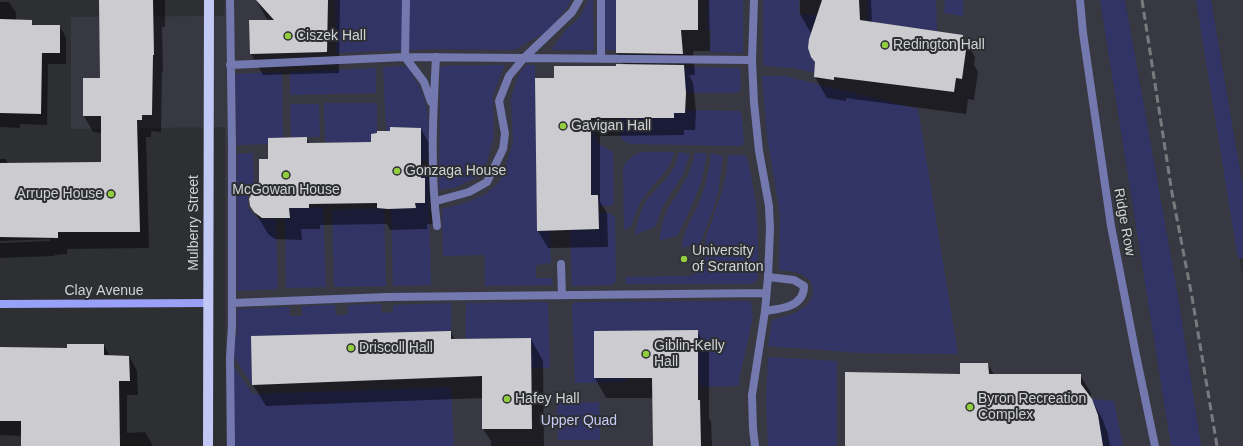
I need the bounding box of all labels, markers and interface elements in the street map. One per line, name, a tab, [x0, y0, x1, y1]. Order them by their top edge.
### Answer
place label: Ciszek Hall	[296, 28, 366, 44]
marker: Ciszek Hall	[283, 31, 293, 41]
place label: Redington Hall	[893, 37, 985, 53]
marker: Redington Hall	[880, 40, 890, 50]
place label: Gavigan Hall	[571, 118, 651, 134]
marker: Gavigan Hall	[558, 121, 568, 131]
place label: Gonzaga House	[405, 163, 506, 179]
marker: Gonzaga House	[392, 166, 402, 176]
marker: McGowan House	[281, 170, 291, 180]
street label: Mulberry Street	[186, 175, 202, 271]
place label: McGowan House	[232, 182, 340, 198]
place label: Arrupe House	[17, 186, 103, 202]
street label: Ridge Row	[1110, 187, 1138, 257]
marker: Arrupe House	[106, 189, 116, 199]
place label: University of Scranton	[692, 243, 764, 276]
marker: University of Scranton	[679, 254, 689, 264]
street label: Clay Avenue	[64, 283, 144, 299]
place label: Giblin-Kelly Hall	[654, 338, 725, 370]
place label: Driscoll Hall	[359, 340, 433, 356]
marker: Driscoll Hall	[346, 343, 356, 353]
marker: Giblin-Kelly Hall	[641, 349, 651, 359]
place label: Hafey Hall	[515, 391, 580, 407]
place label: Byron Recreation Complex	[978, 391, 1086, 424]
marker: Hafey Hall	[502, 394, 512, 404]
marker: Byron Recreation Complex	[965, 402, 975, 412]
park label: Upper Quad	[541, 413, 617, 429]

